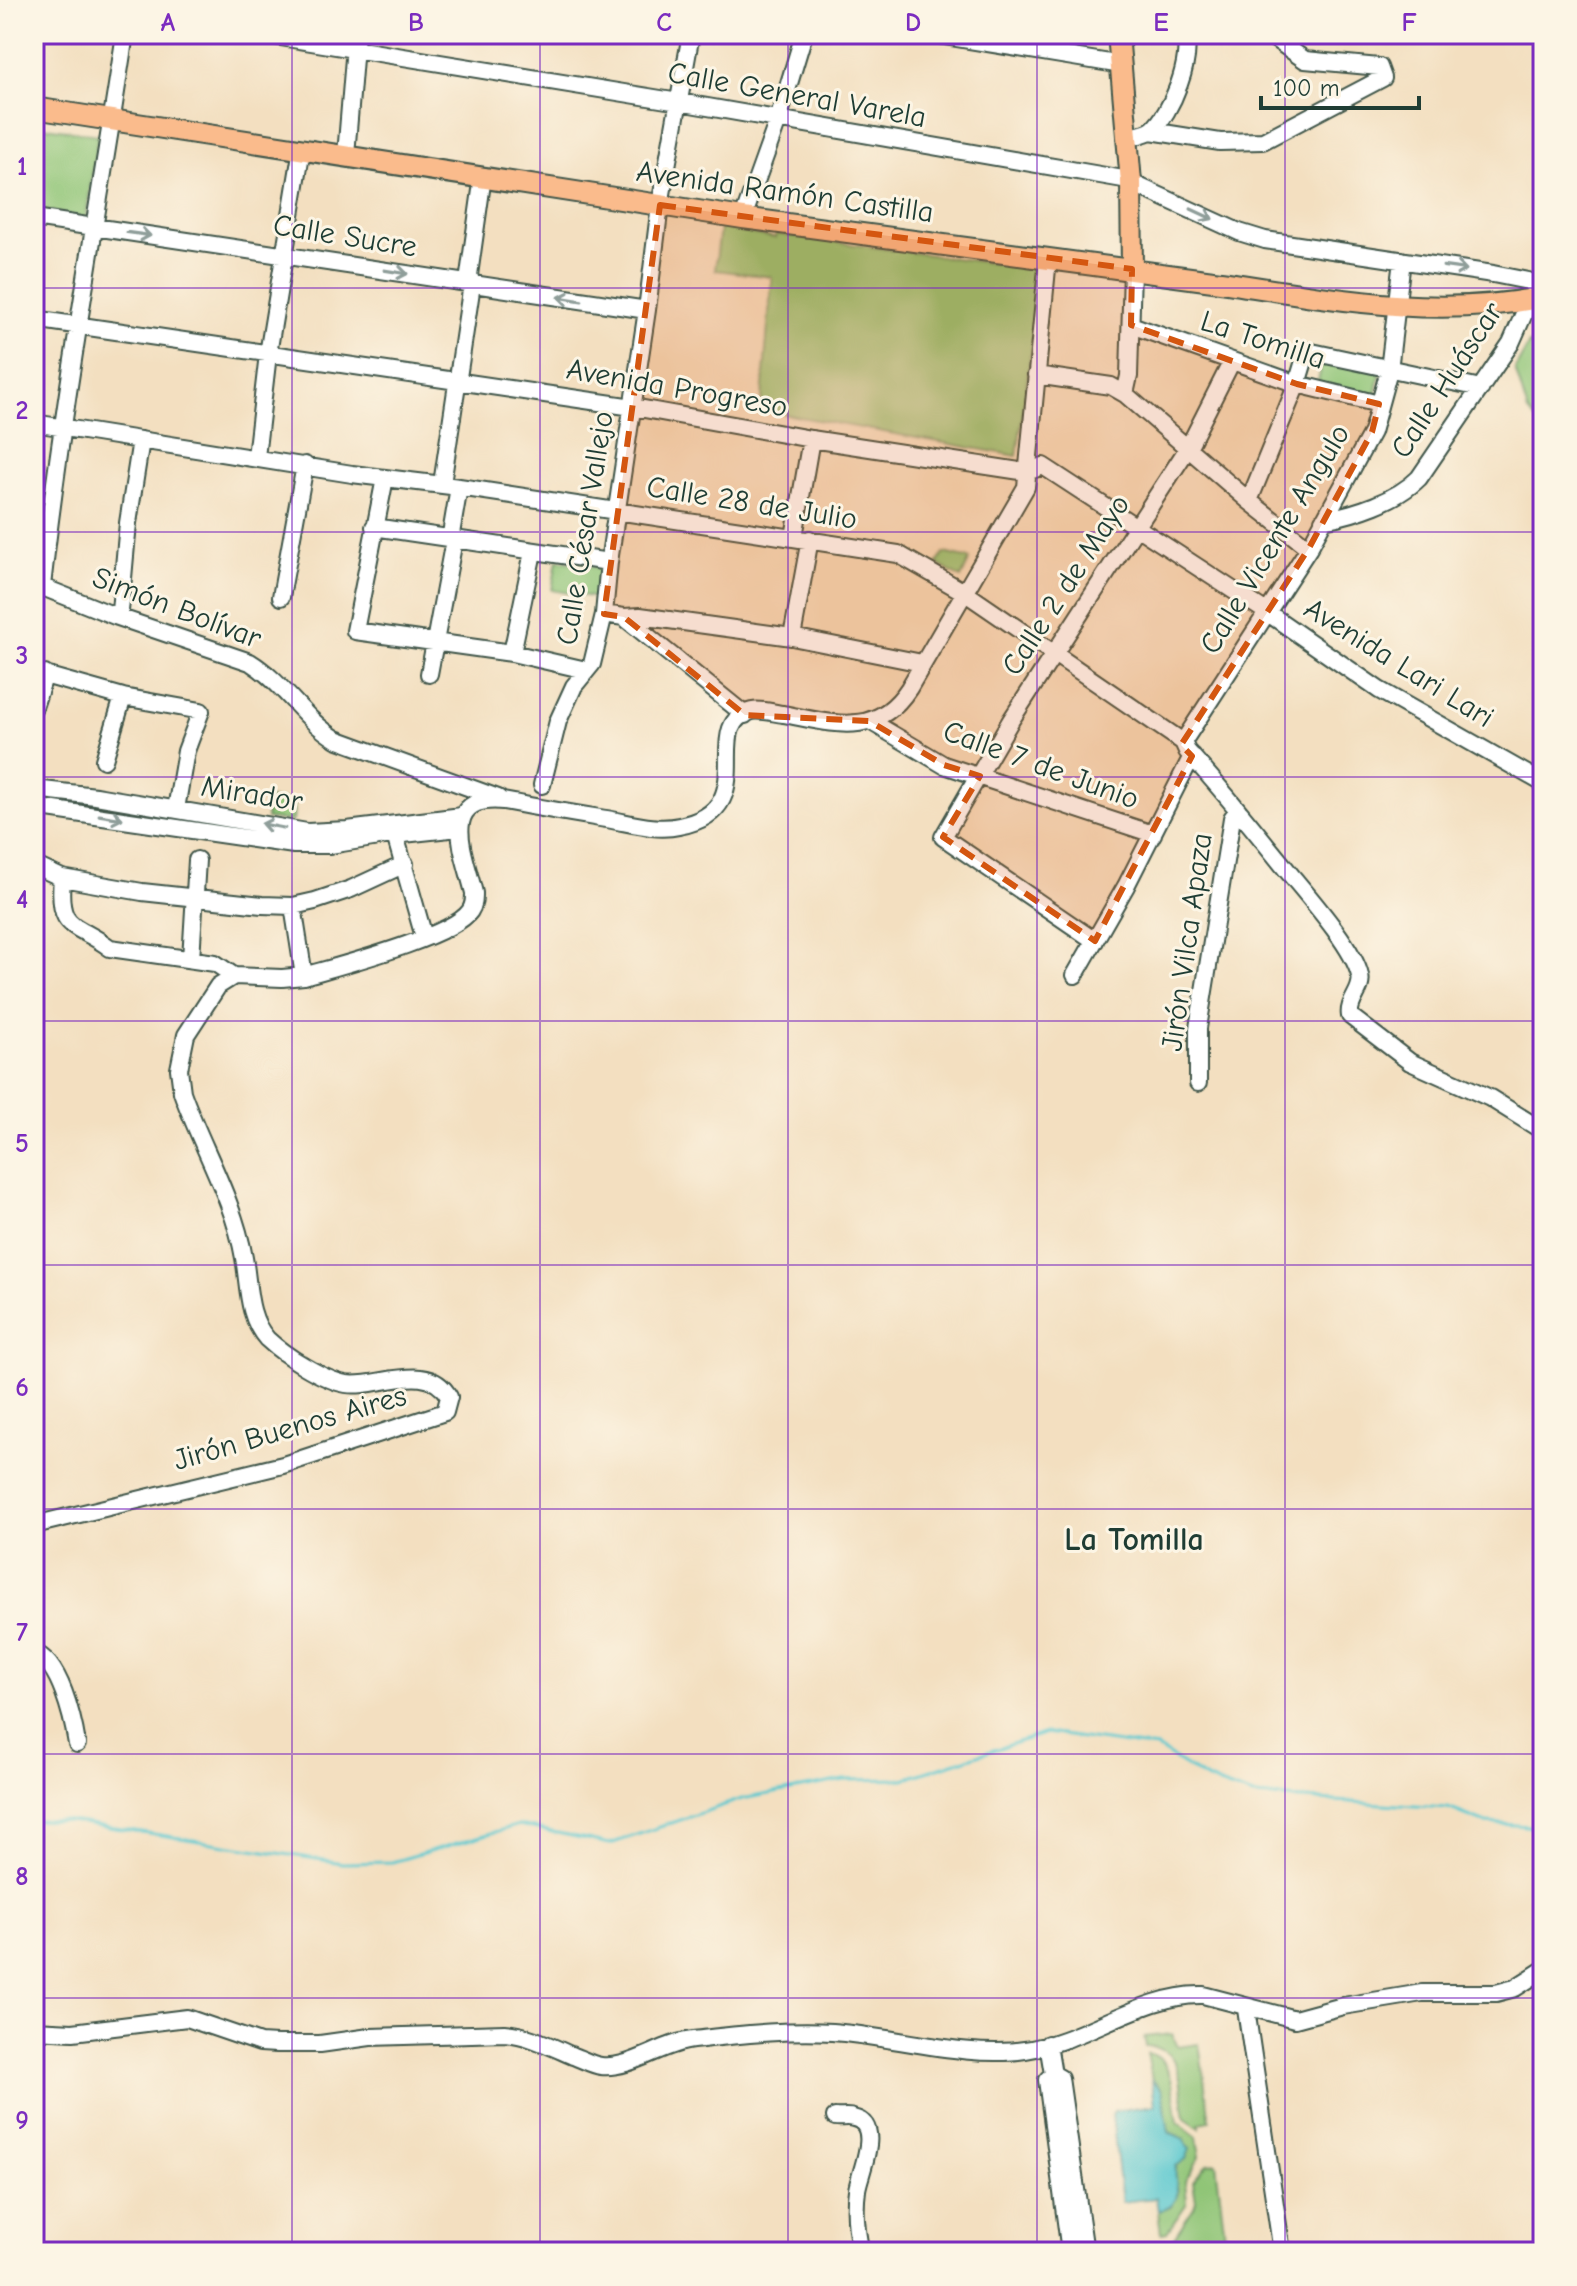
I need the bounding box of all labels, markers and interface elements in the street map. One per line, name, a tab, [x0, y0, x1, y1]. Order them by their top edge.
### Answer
text: A	[161, 8, 176, 38]
text: B	[408, 8, 424, 38]
text: C	[656, 8, 672, 38]
text: D	[905, 8, 921, 38]
text: E	[1153, 8, 1169, 38]
text: F	[1401, 8, 1417, 38]
street label: Calle General Varela	[665, 55, 929, 135]
scale bar	[1261, 60, 1419, 110]
text: 100 m	[1273, 74, 1340, 102]
text: 1	[17, 152, 27, 182]
street label: Avenida Ramón Castilla	[634, 154, 936, 230]
street label: Calle Sucre	[271, 207, 419, 265]
one-way arrow	[1189, 208, 1214, 223]
one-way arrow	[126, 227, 151, 242]
one-way arrow	[1441, 261, 1467, 276]
one-way arrow	[383, 265, 408, 280]
one-way arrow	[558, 290, 583, 305]
street label: Calle Huáscar	[1384, 295, 1510, 465]
street label: La Tomilla	[1196, 303, 1330, 377]
street label: Avenida Progreso	[564, 351, 790, 425]
text: 2	[16, 396, 28, 426]
street label: Calle César Vallejo	[549, 409, 621, 647]
street label: Calle Vicente Angulo	[1193, 418, 1357, 660]
street label: Calle 28 de Julio	[644, 469, 860, 537]
street label: Calle 2 de Mayo	[995, 488, 1137, 682]
street label: Simón Bolívar	[88, 560, 266, 656]
street label: Avenida Lari Lari	[1298, 591, 1500, 735]
text: 3	[16, 641, 28, 671]
street label: Calle 7 de Junio	[938, 713, 1144, 817]
street label: Mirador	[199, 769, 305, 819]
one-way arrow	[98, 810, 124, 825]
one-way arrow	[261, 818, 287, 833]
street label: Jirón Vilca Apaza	[1154, 831, 1220, 1053]
text: 4	[16, 885, 28, 915]
text: 5	[15, 1129, 29, 1159]
text: 6	[15, 1373, 29, 1403]
street label: Jirón Buenos Aires	[169, 1378, 411, 1478]
district label: La Tomilla	[1064, 1521, 1204, 1558]
text: 7	[16, 1618, 28, 1648]
text: 8	[15, 1862, 29, 1892]
text: 9	[15, 2106, 29, 2136]

